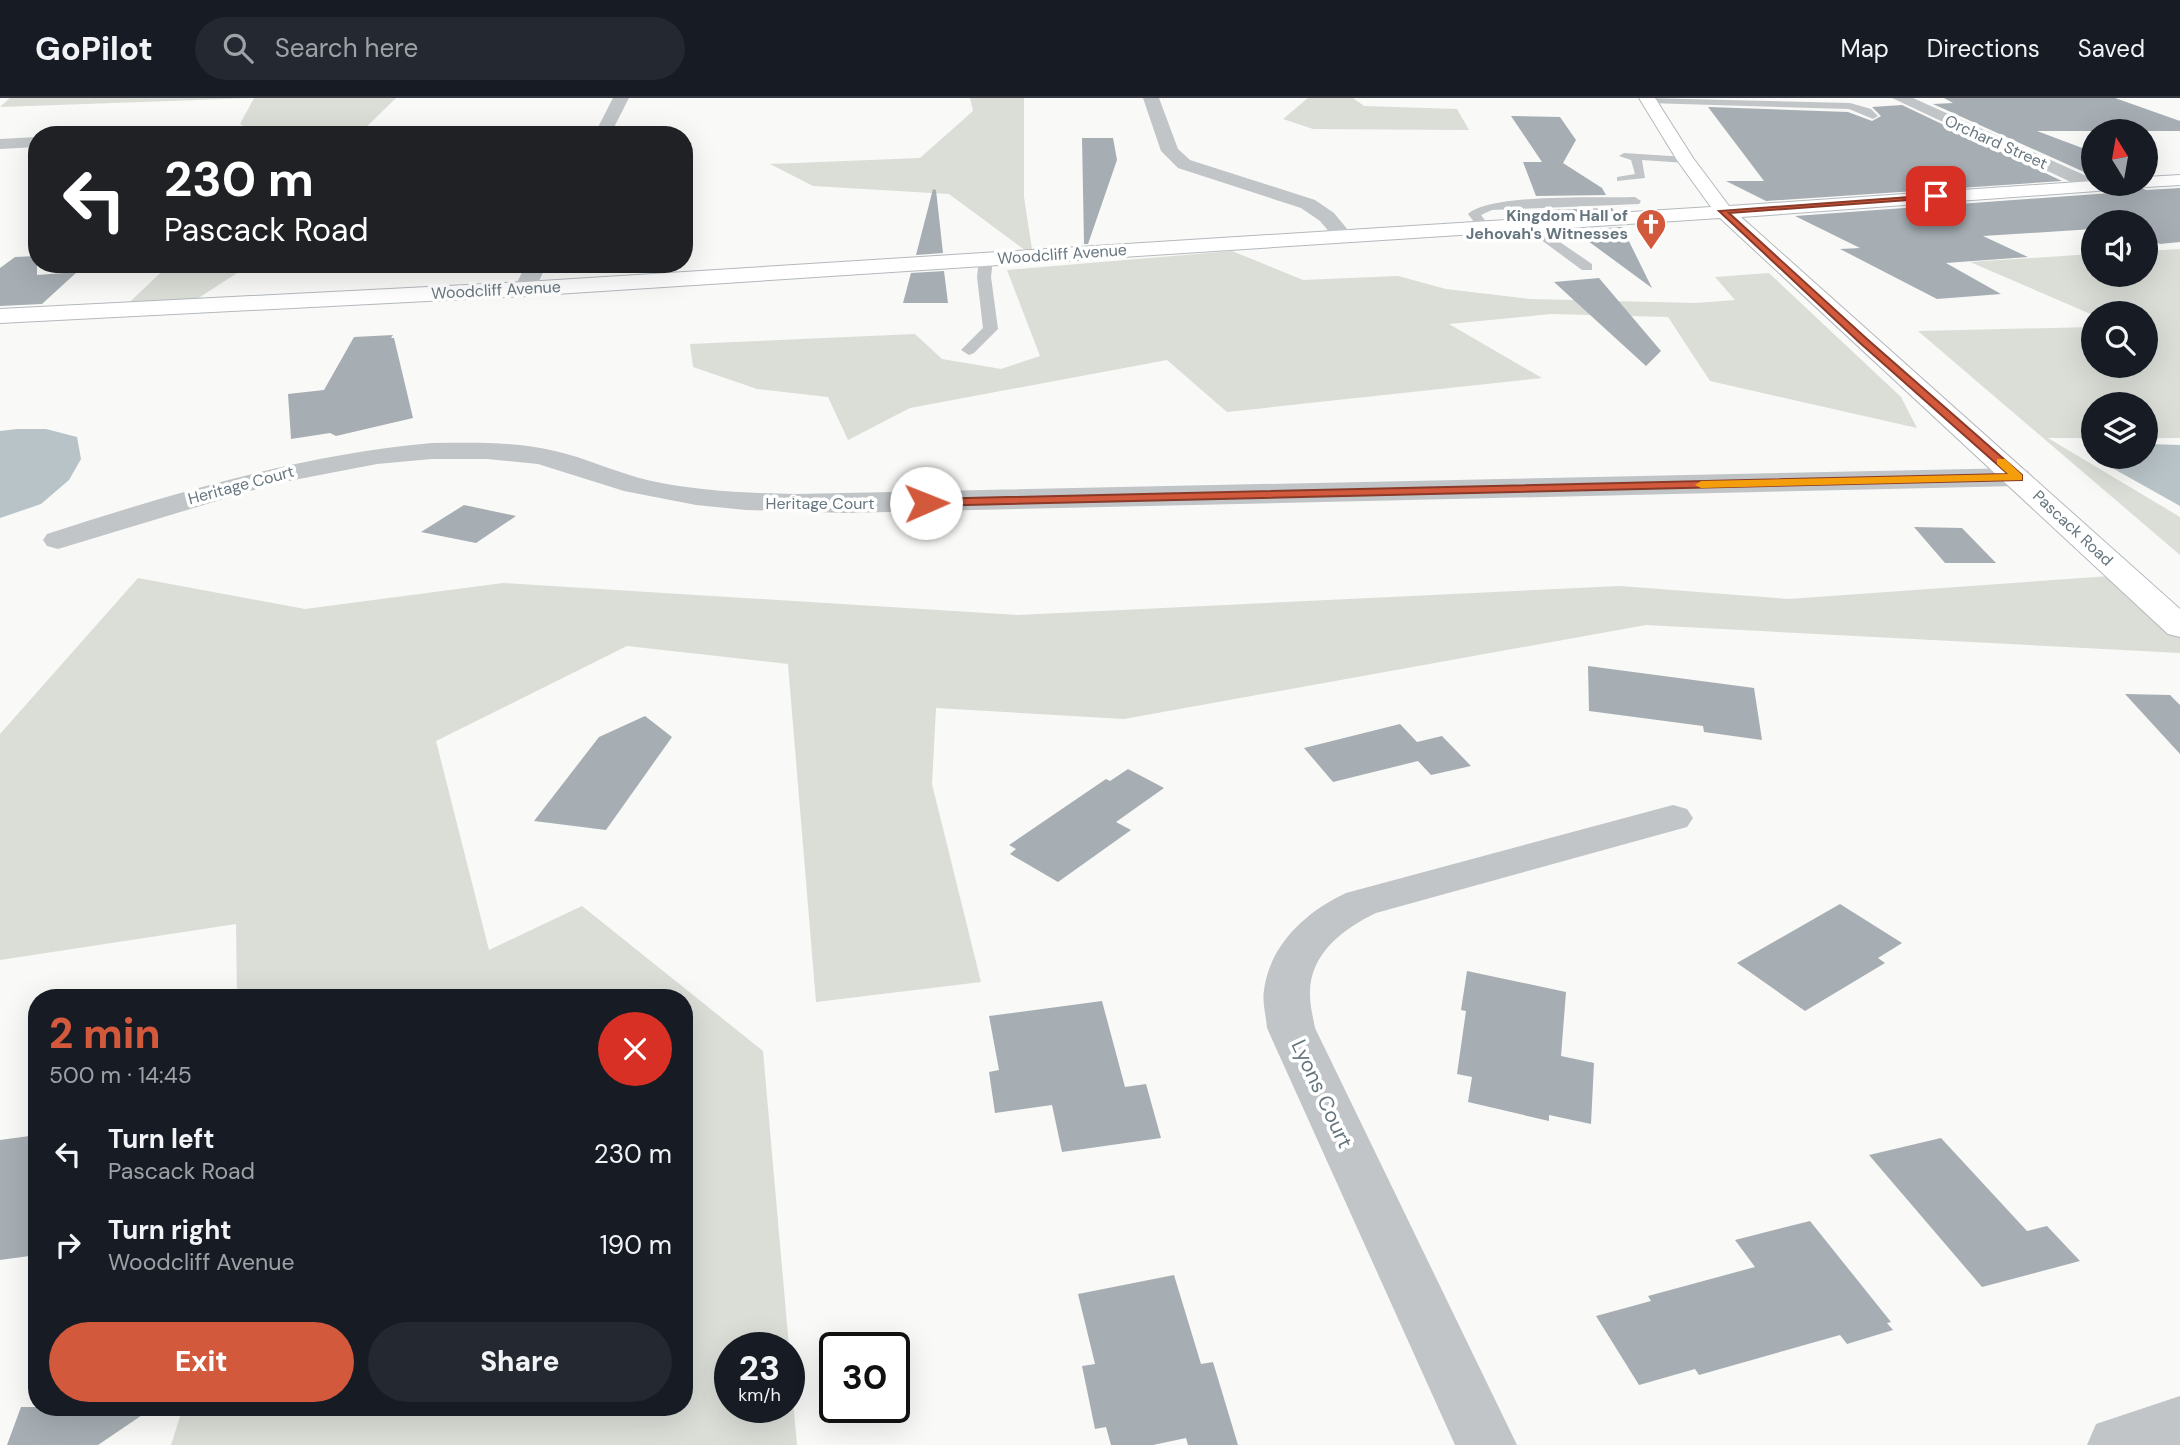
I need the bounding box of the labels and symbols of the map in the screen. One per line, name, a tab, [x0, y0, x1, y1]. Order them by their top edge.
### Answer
street label: Orchard Street	[1941, 110, 2051, 174]
north arrow	[2081, 119, 2158, 196]
pin	[1906, 166, 1966, 226]
place label: Kingdom Hall of Jehovah's Witnesses	[1466, 205, 1628, 244]
church icon: Kingdom Hall of Jehovah's Witnesses	[1634, 207, 1668, 251]
street label: Woodcliff Avenue	[997, 239, 1127, 269]
street label: Woodcliff Avenue	[431, 276, 561, 304]
street label: Heritage Court	[186, 461, 296, 509]
position arrow	[889, 466, 963, 540]
street label: Pascack Road	[2028, 485, 2118, 571]
street label: Heritage Court	[766, 493, 875, 514]
street label: Lyons Court	[1285, 1035, 1359, 1153]
speed limit sign: 30	[819, 1332, 910, 1423]

